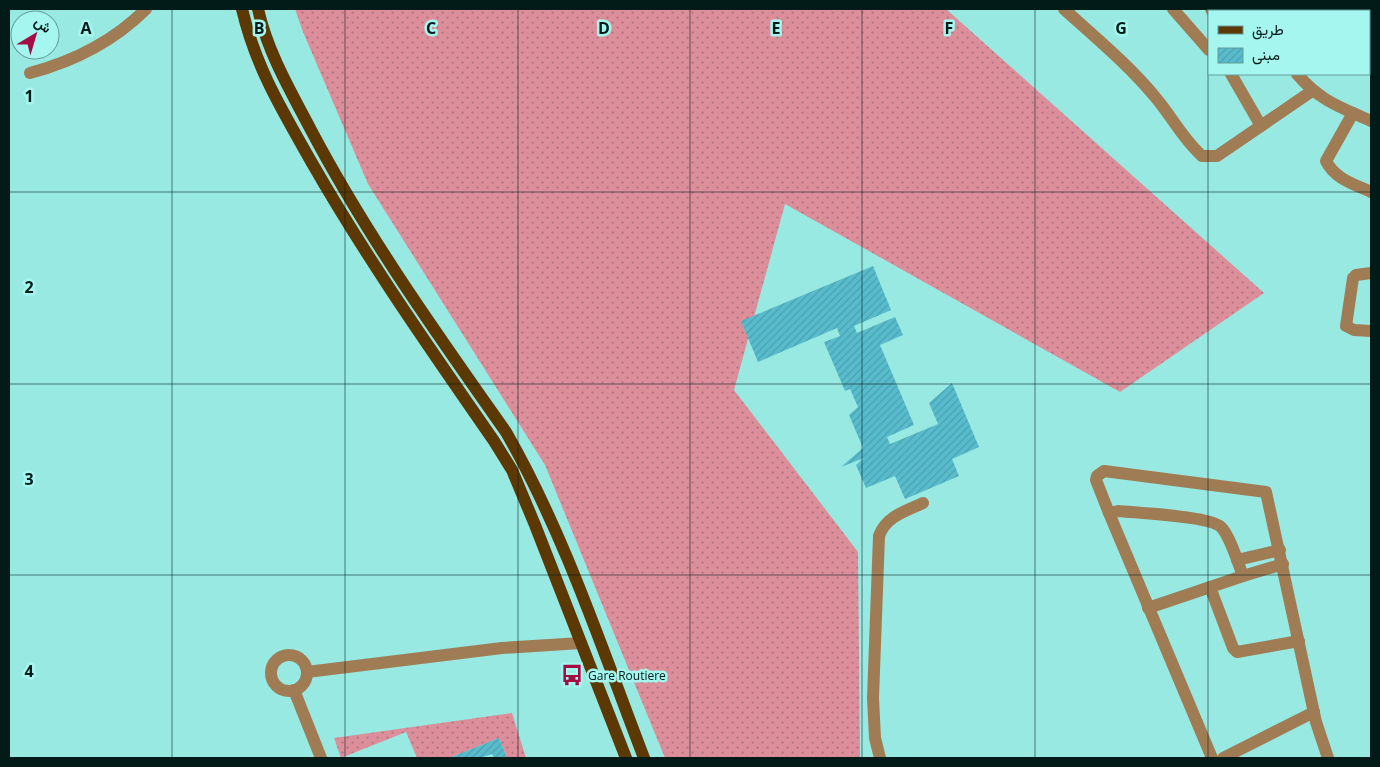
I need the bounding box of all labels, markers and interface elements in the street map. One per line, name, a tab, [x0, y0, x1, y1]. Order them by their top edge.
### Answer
north arrow	[10, 10, 60, 60]
legend	[1208, 10, 1370, 75]
text: ش	[31, 12, 56, 37]
text: A	[80, 17, 92, 39]
text: B	[254, 17, 264, 39]
text: C	[426, 17, 436, 39]
text: D	[598, 17, 610, 39]
text: E	[772, 17, 781, 39]
text: F	[945, 17, 953, 39]
text: G	[1115, 17, 1127, 39]
text: طريق	[1252, 19, 1284, 40]
text: مبنى	[1252, 44, 1280, 65]
text: 1	[24, 85, 34, 107]
text: 2	[24, 276, 34, 298]
text: 3	[24, 468, 34, 490]
text: 4	[24, 660, 34, 682]
bus stop icon: Gare Routiere	[559, 662, 585, 688]
place label: Gare Routiere	[588, 667, 666, 684]

